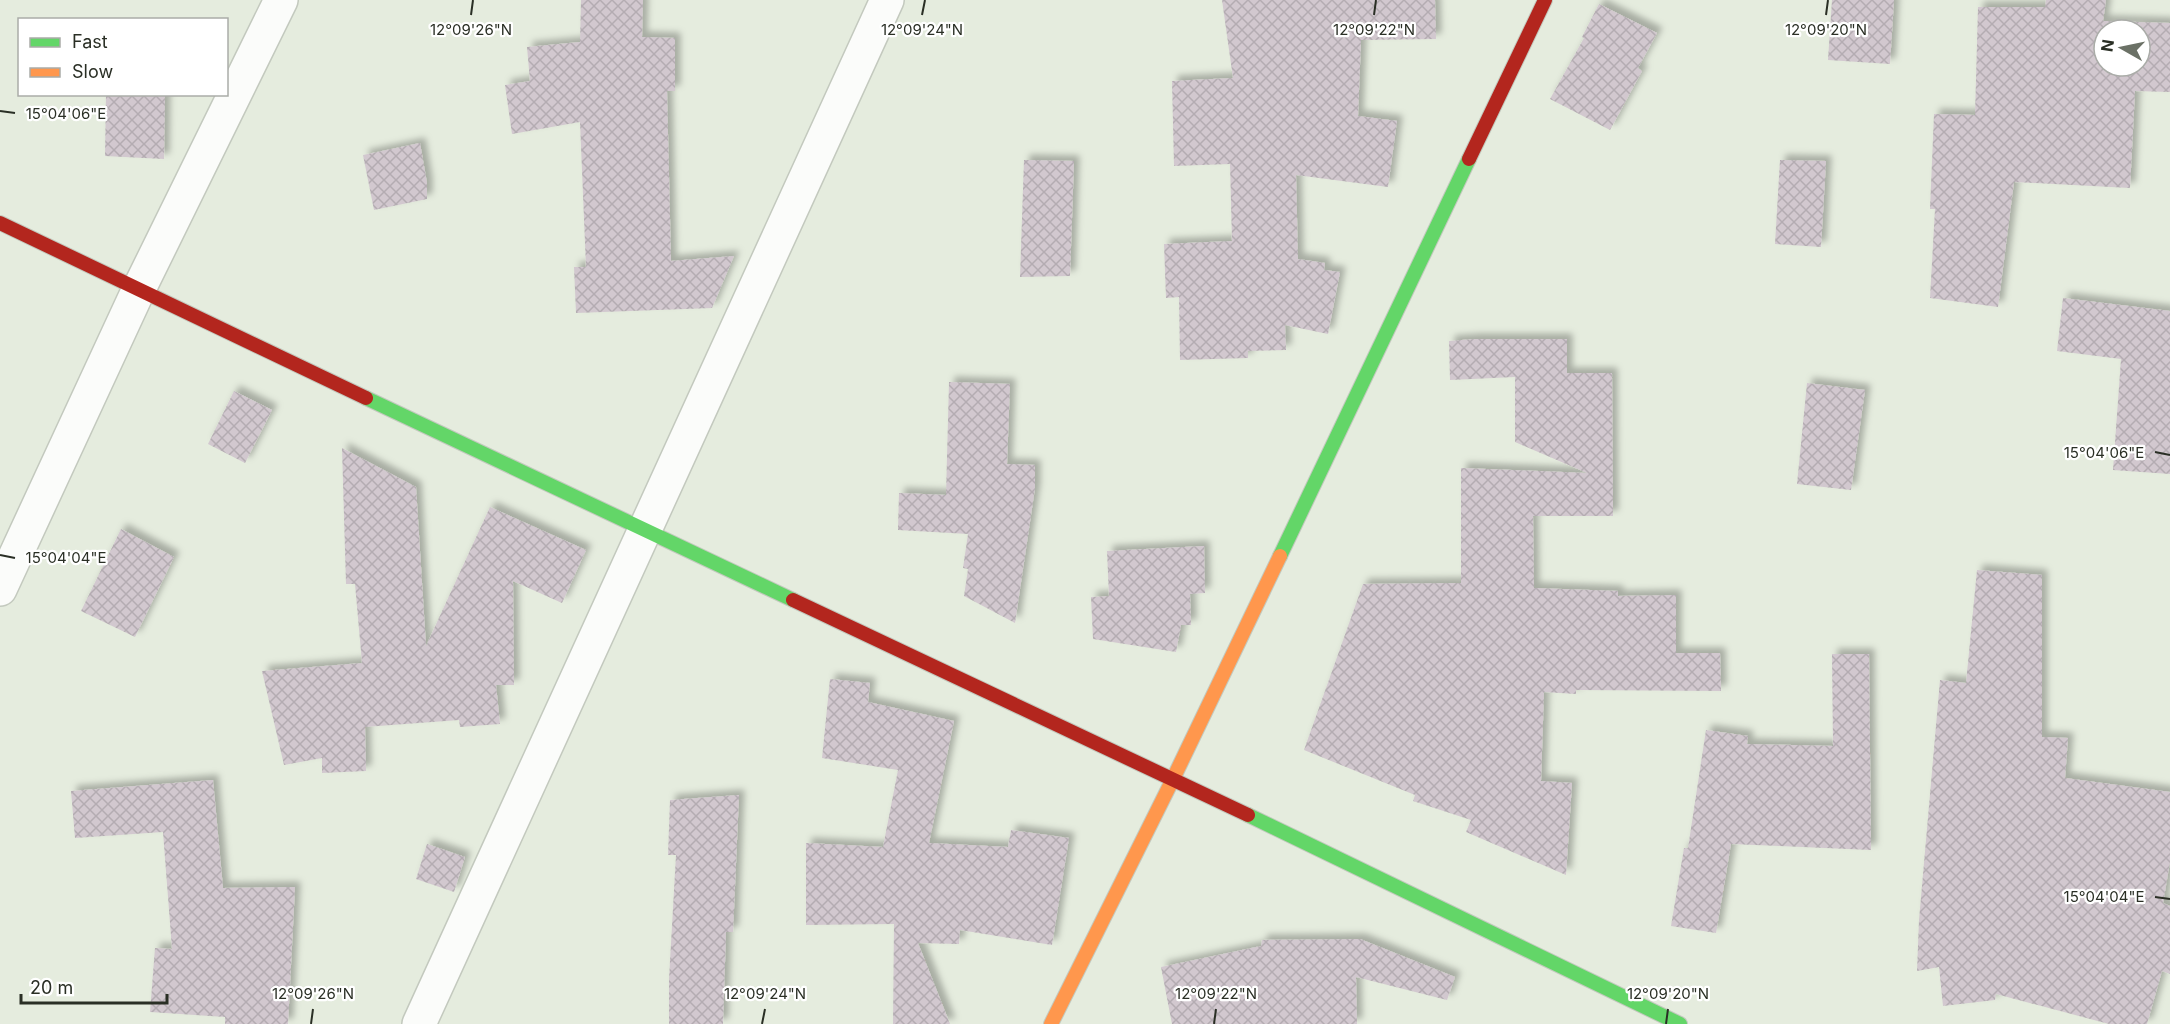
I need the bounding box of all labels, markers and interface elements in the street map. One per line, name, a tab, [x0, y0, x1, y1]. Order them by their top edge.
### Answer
legend	[18, 18, 228, 96]
north arrow	[2092, 18, 2152, 78]
text: 12°09'26"N	[430, 20, 512, 39]
text: 12°09'24"N	[881, 20, 963, 39]
text: 12°09'22"N	[1333, 20, 1415, 39]
text: 12°09'20"N	[1785, 20, 1867, 39]
text: Fast	[72, 31, 108, 52]
text: N	[2096, 38, 2118, 53]
text: Slow	[72, 61, 113, 82]
text: 15°04'06"E	[26, 104, 106, 123]
text: 15°04'06"E	[2064, 443, 2144, 462]
text: 15°04'04"E	[26, 548, 106, 567]
text: 15°04'04"E	[2064, 887, 2144, 906]
scale bar	[21, 967, 166, 1005]
text: 20 m	[30, 977, 73, 998]
text: 12°09'26"N	[272, 984, 354, 1003]
text: 12°09'24"N	[724, 984, 806, 1003]
text: 12°09'22"N	[1175, 984, 1257, 1003]
text: 12°09'20"N	[1627, 984, 1709, 1003]

